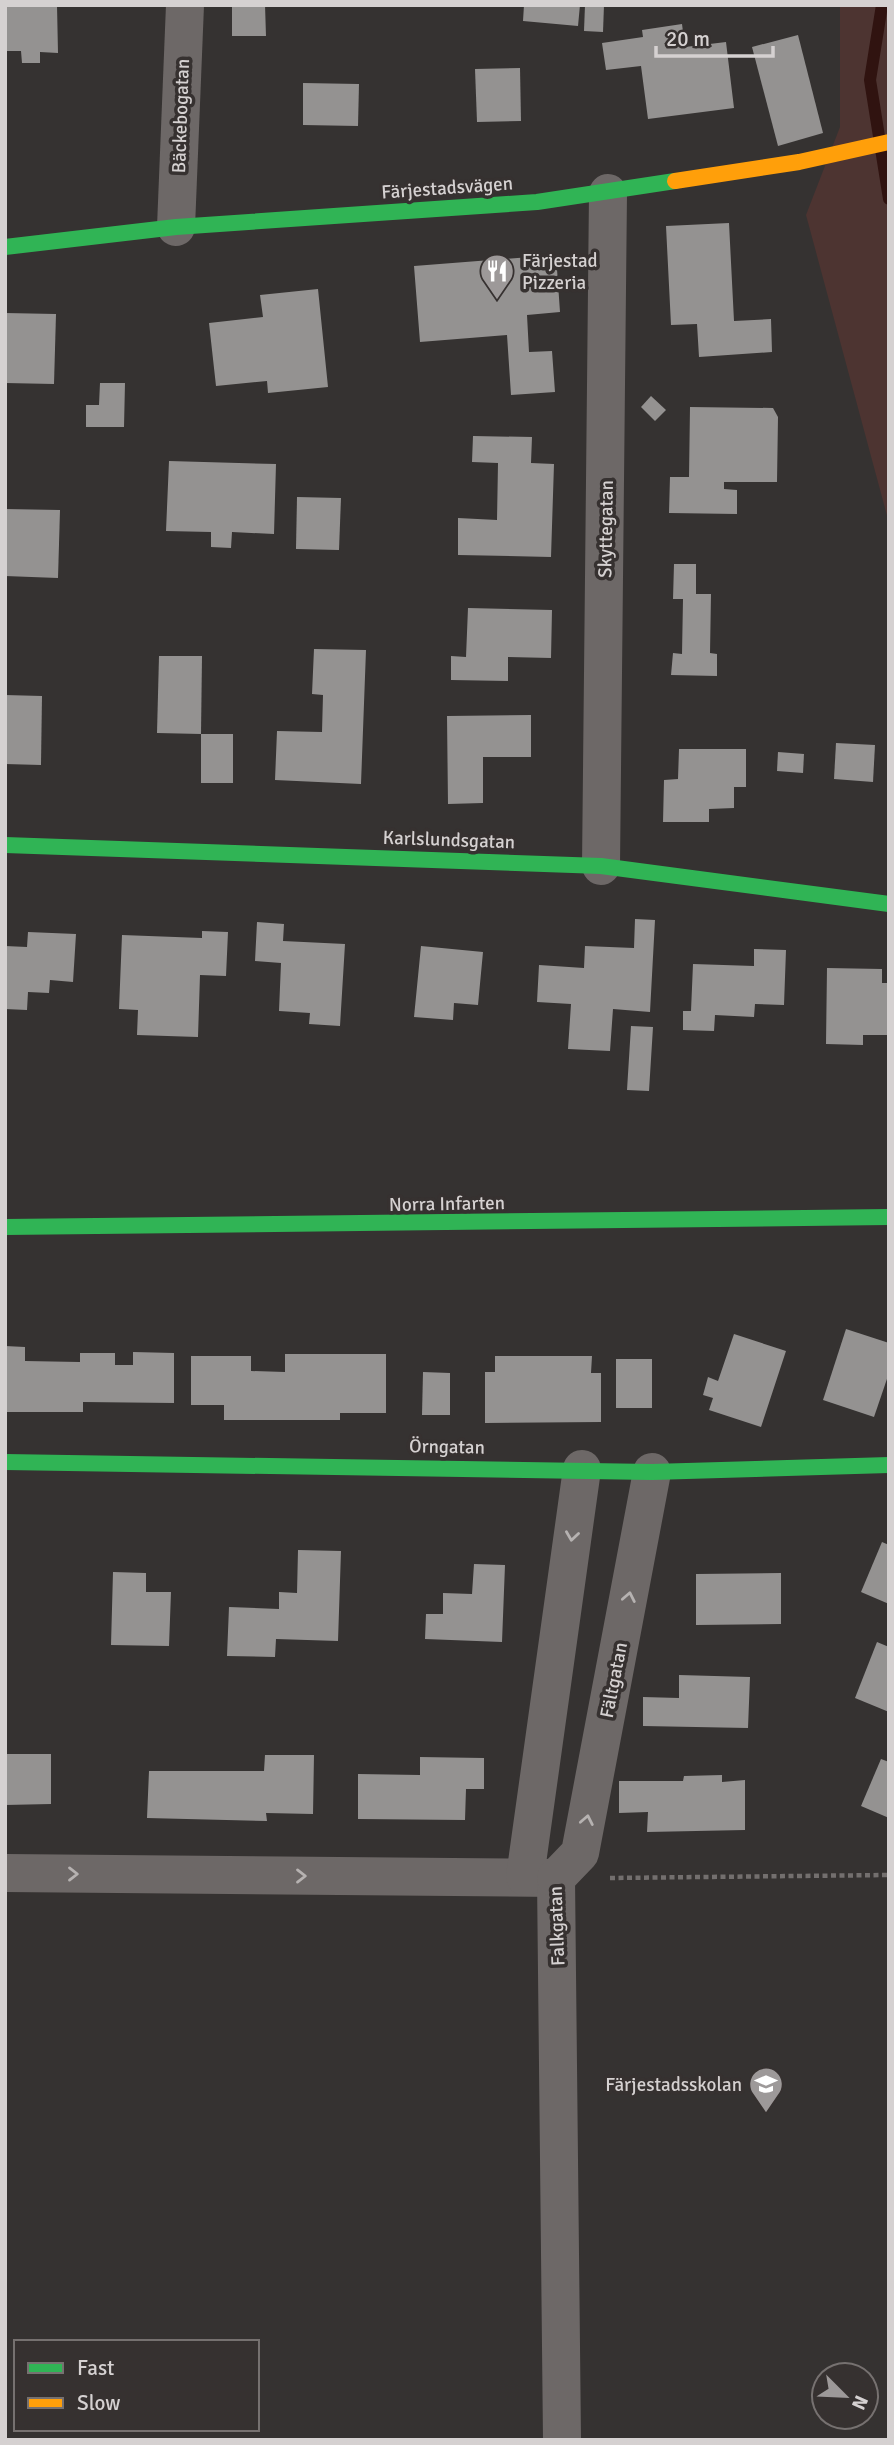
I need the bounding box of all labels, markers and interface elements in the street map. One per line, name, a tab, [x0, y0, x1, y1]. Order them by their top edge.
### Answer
scale bar	[656, 14, 773, 58]
text: 20 m	[666, 26, 710, 52]
street label: Bäckebogatan	[167, 58, 195, 174]
street label: Färjestadsvägen	[380, 171, 514, 205]
place label: Färjestad Pizzeria	[522, 249, 598, 295]
restaurant icon: Färjestad Pizzeria	[478, 252, 516, 301]
street label: Skyttegatan	[593, 480, 619, 578]
street label: Karlslundsgatan	[382, 826, 516, 854]
street label: Norra Infarten	[389, 1191, 505, 1217]
street label: Örngatan	[409, 1434, 485, 1460]
one-way arrow	[565, 1530, 580, 1542]
one-way arrow	[620, 1591, 635, 1603]
street label: Fältgatan	[595, 1640, 633, 1720]
one-way arrow	[578, 1814, 593, 1826]
one-way arrow	[69, 1866, 79, 1882]
one-way arrow	[296, 1868, 307, 1883]
street label: Falkgatan	[544, 1886, 570, 1966]
school or university icon: Färjestadsskolan	[747, 2065, 785, 2114]
place label: Färjestadsskolan	[605, 2073, 742, 2097]
legend	[14, 2340, 259, 2431]
text: Fast	[77, 2355, 114, 2381]
north arrow	[810, 2361, 880, 2431]
text: Slow	[77, 2390, 121, 2416]
text: N	[846, 2392, 873, 2413]

